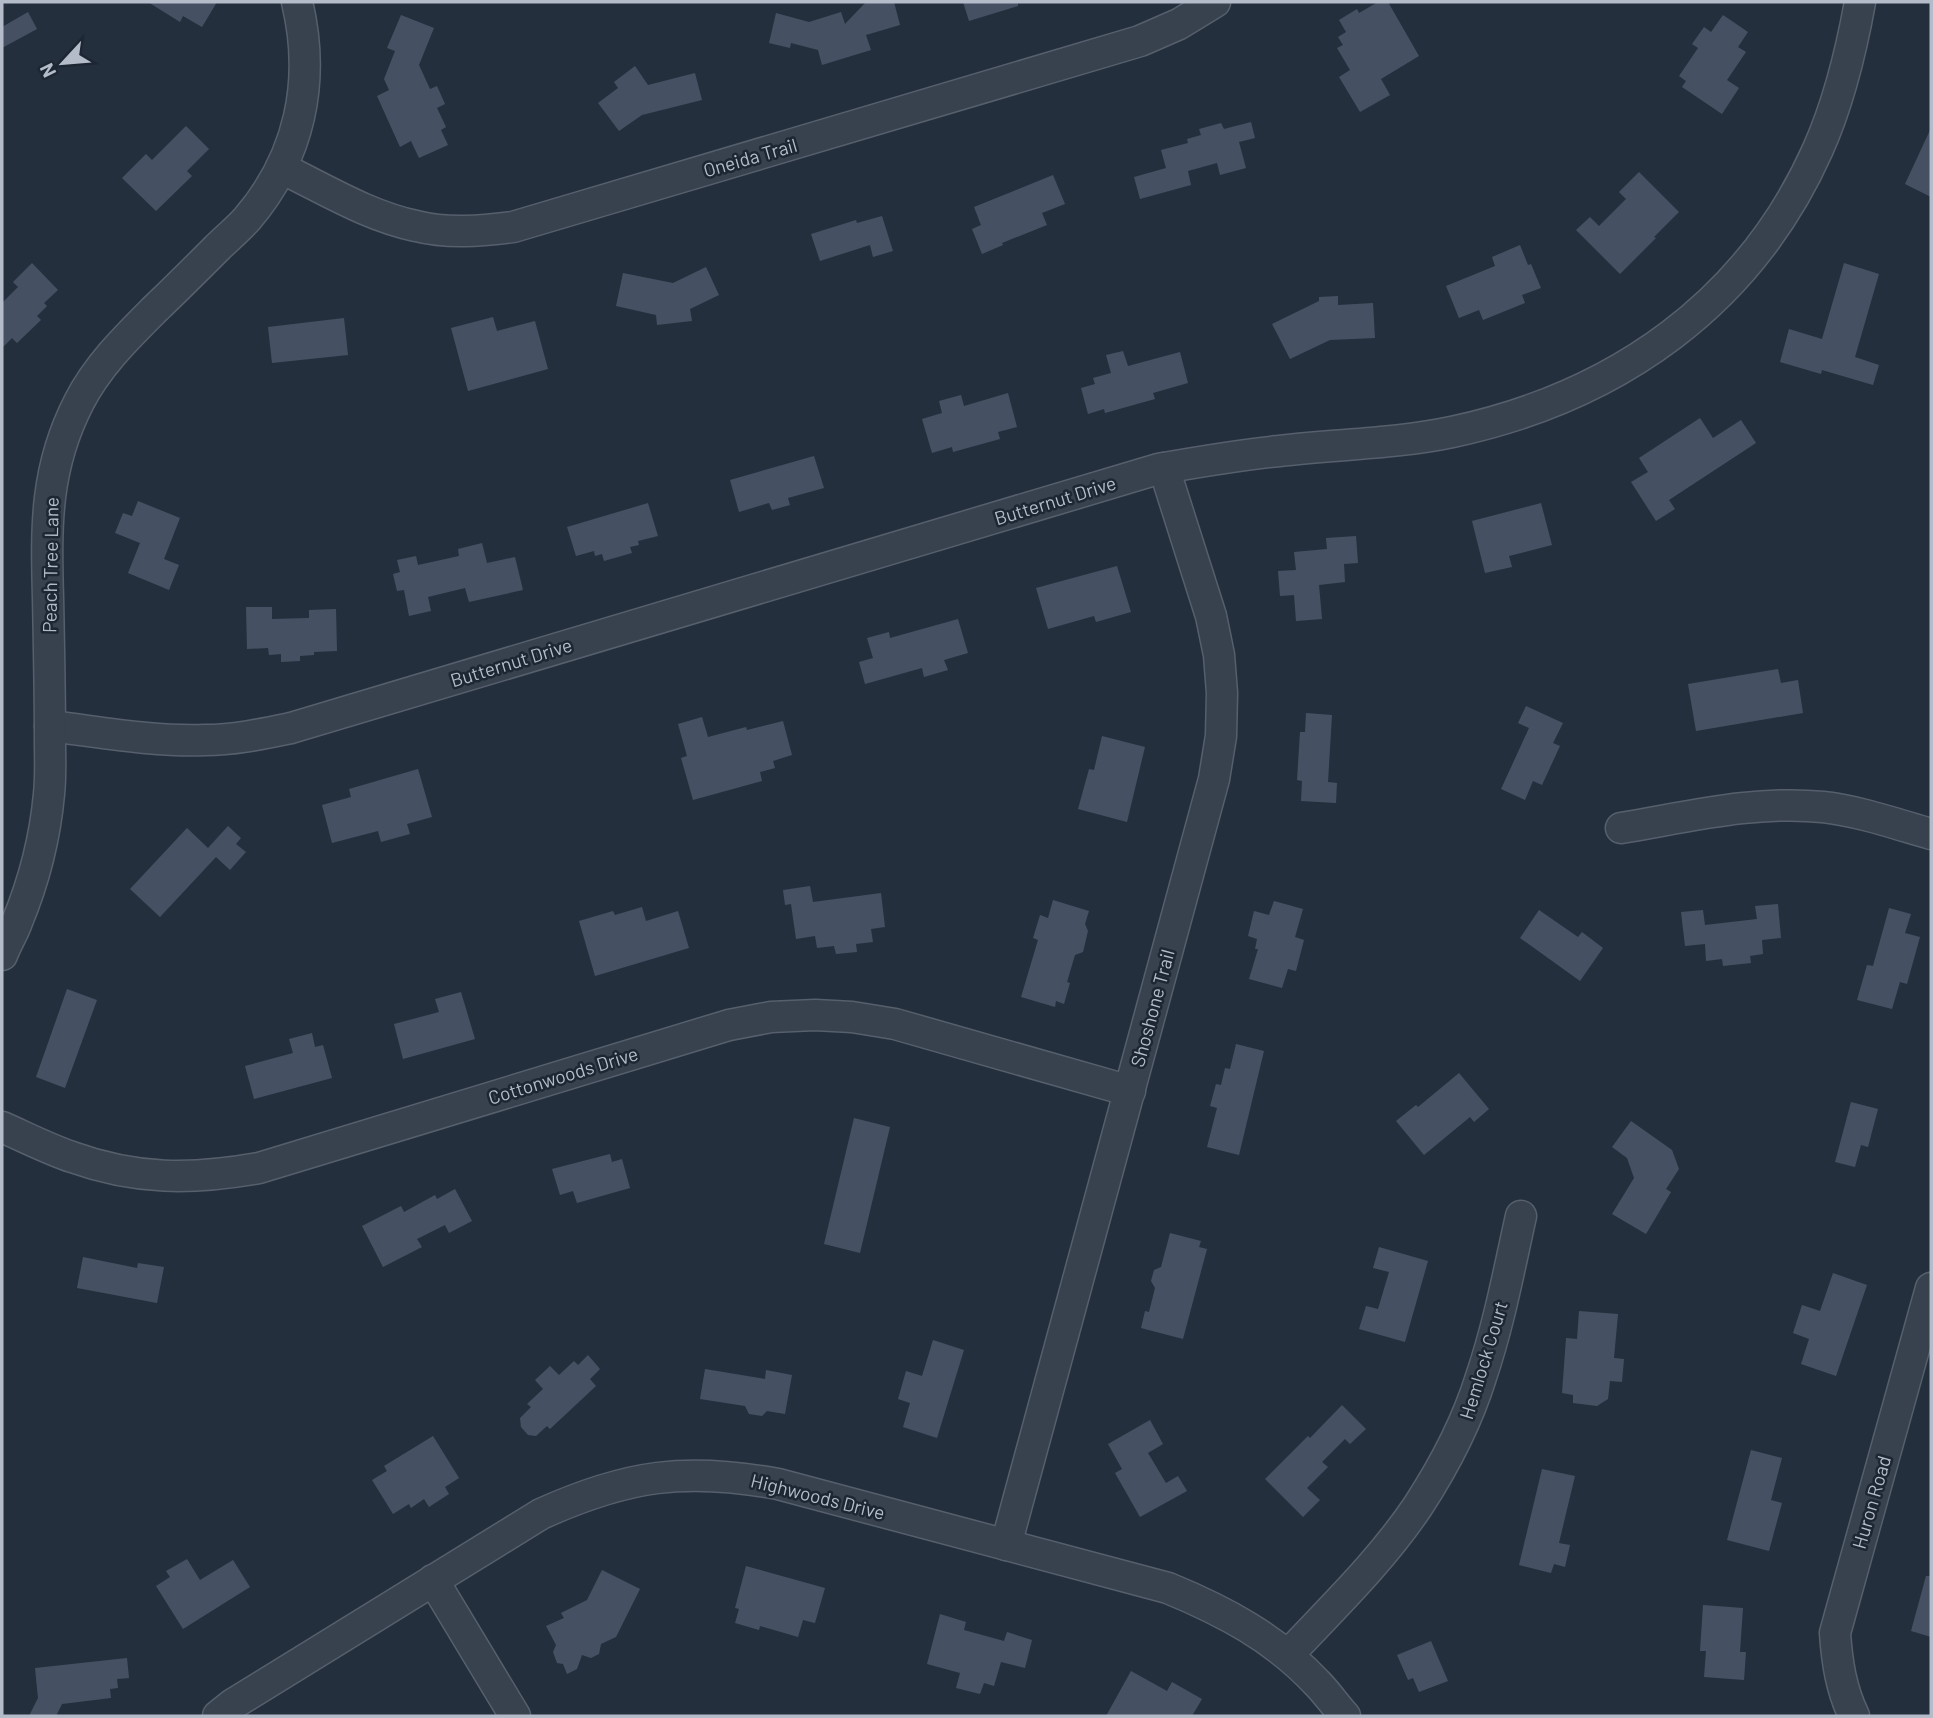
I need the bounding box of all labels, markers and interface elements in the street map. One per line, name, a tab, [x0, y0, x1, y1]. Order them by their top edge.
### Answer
north arrow	[28, 28, 98, 98]
text: N	[34, 60, 60, 81]
street label: Oneida Trail	[701, 133, 799, 181]
street label: Butternut Drive	[991, 471, 1119, 529]
street label: Peach Tree Lane	[37, 497, 63, 633]
street label: Butternut Drive	[447, 633, 575, 691]
street label: Shoshone Trail	[1125, 947, 1179, 1069]
street label: Cottonwoods Drive	[485, 1041, 641, 1109]
street label: Hemlock Court	[1454, 1298, 1512, 1422]
street label: Huron Road	[1847, 1453, 1895, 1551]
street label: Highwoods Drive	[749, 1468, 887, 1524]

